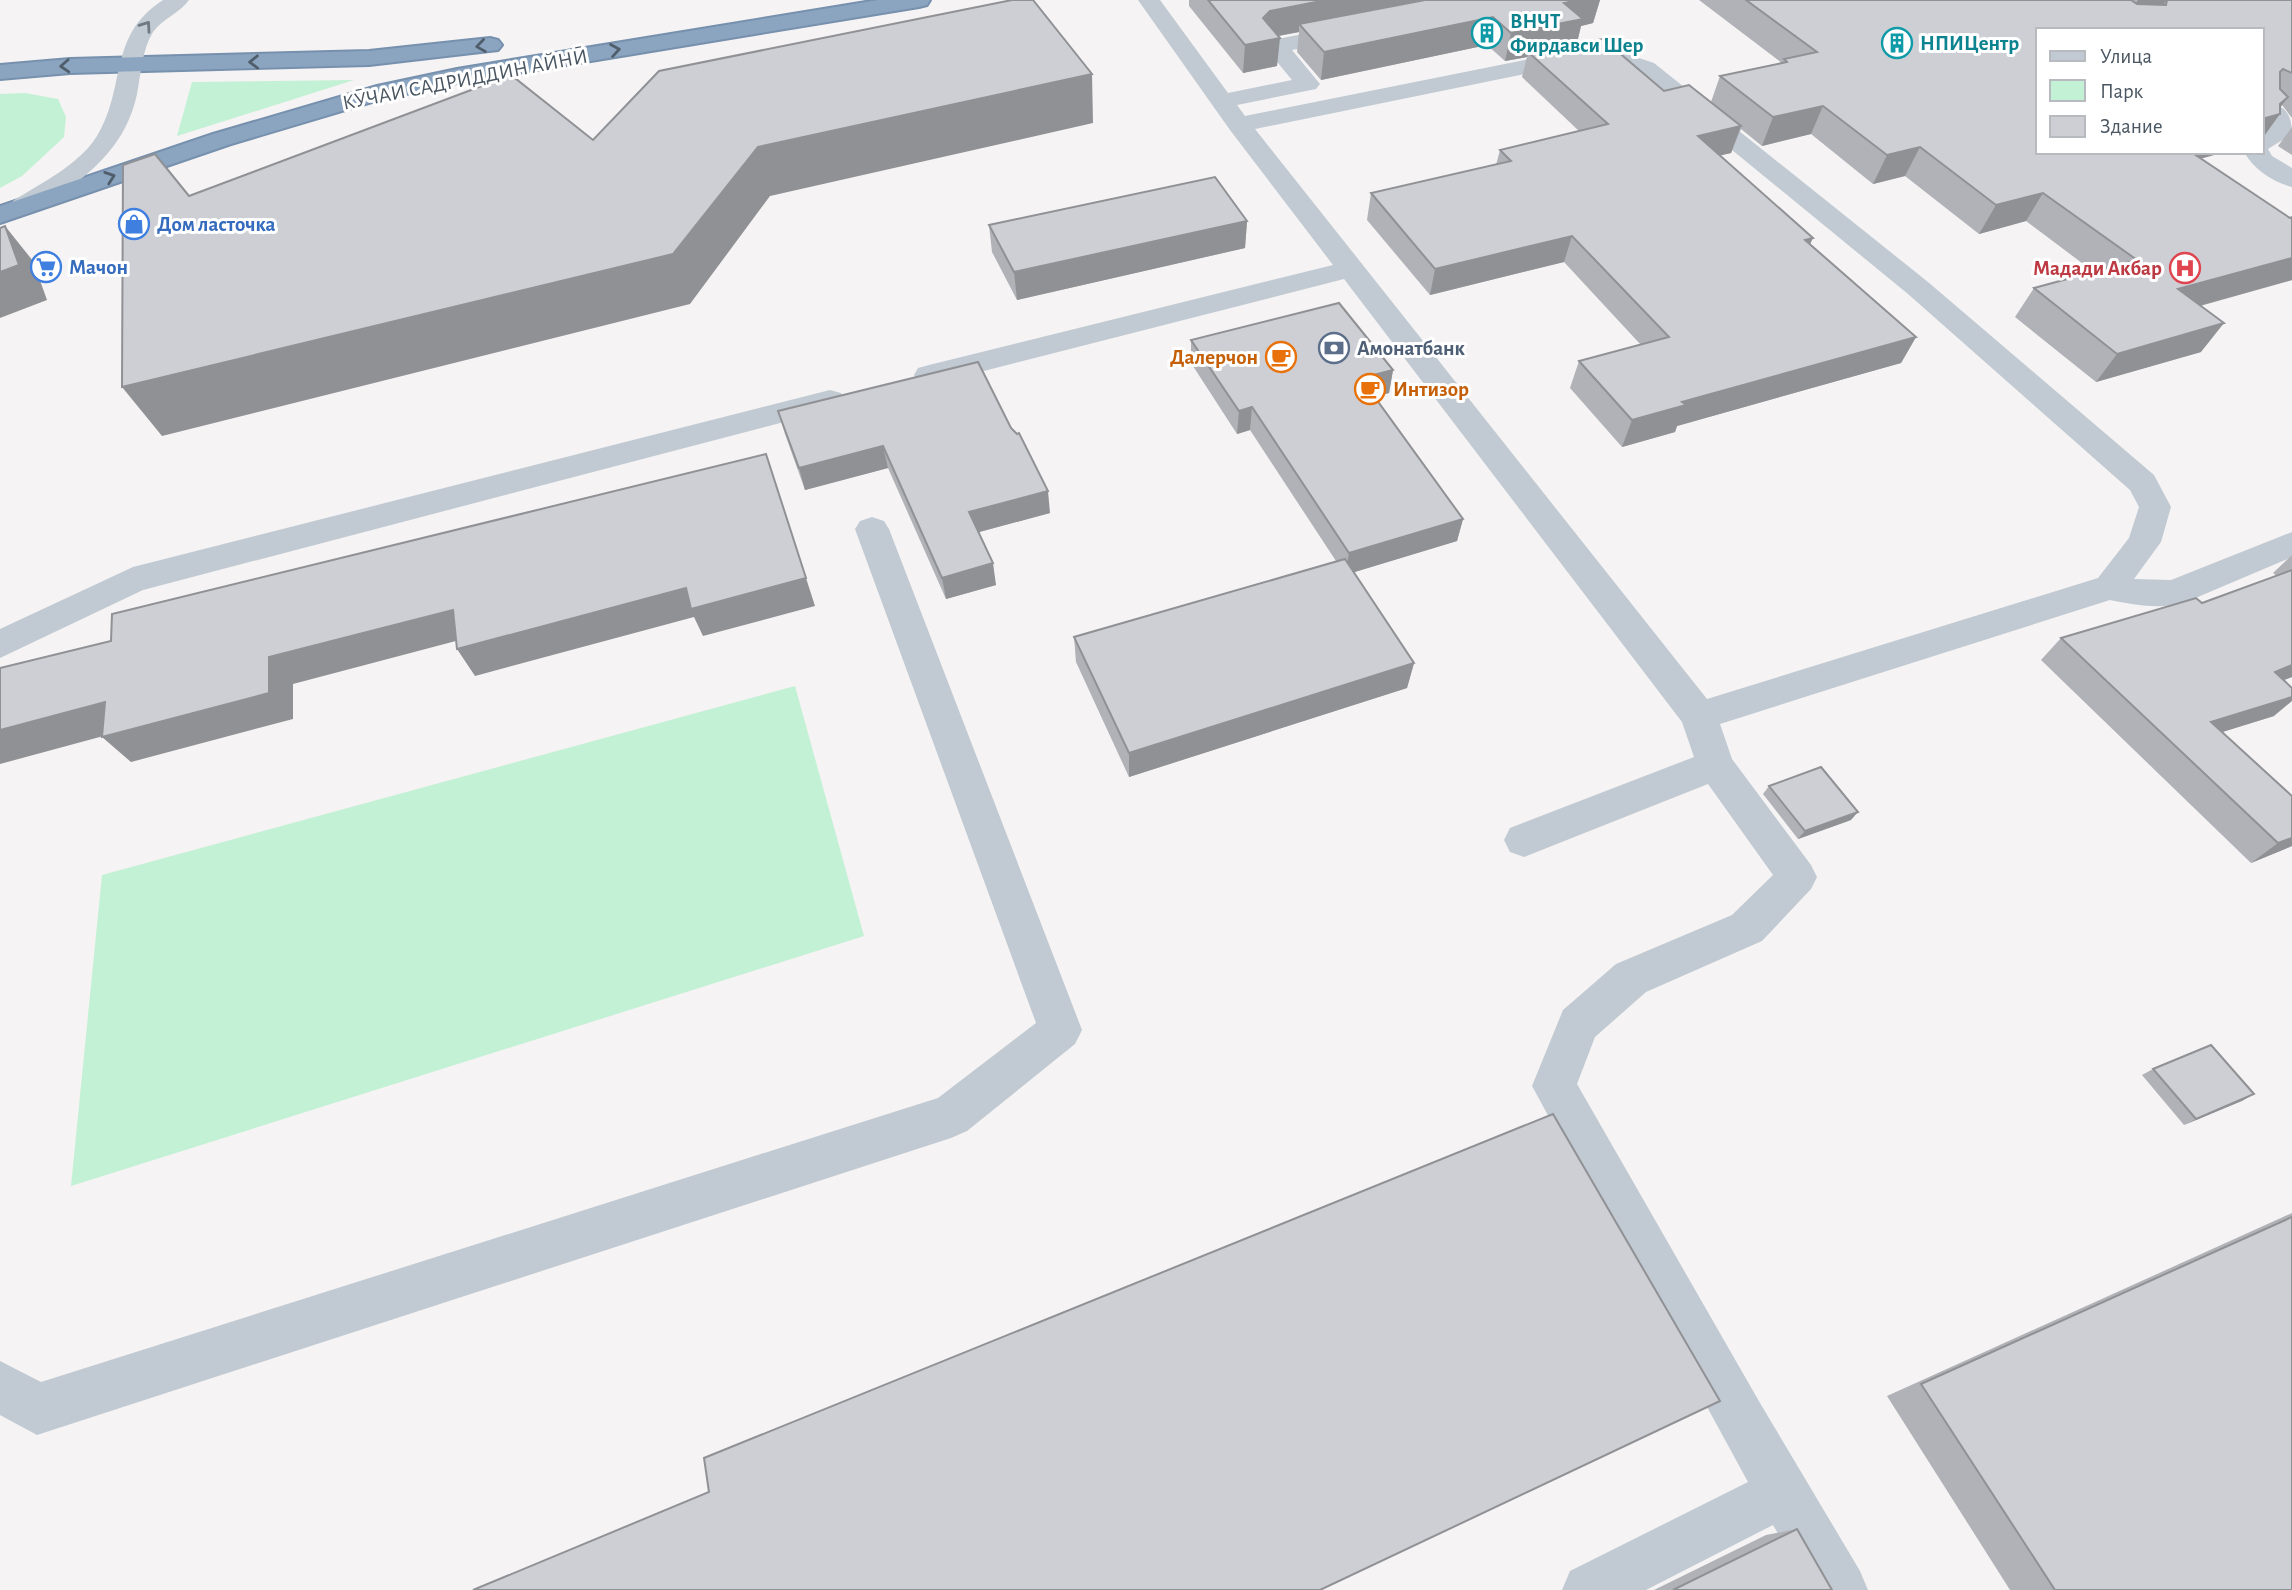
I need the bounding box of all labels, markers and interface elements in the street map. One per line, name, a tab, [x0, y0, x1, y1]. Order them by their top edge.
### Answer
place label: ВНЧТ Фирдавси Шер	[1510, 11, 1644, 56]
building icon: ВНЧТ Фирдавси Шер	[1470, 16, 1504, 50]
one-way arrow	[138, 21, 150, 34]
building icon: НПИЦентр	[1880, 26, 1914, 60]
legend	[2036, 28, 2264, 154]
place label: НПИЦентр	[1920, 33, 2019, 54]
one-way arrow	[475, 39, 487, 54]
one-way arrow	[609, 43, 620, 58]
street label: КӮЧАИ САДРИДДИН АЙНӢ	[341, 44, 589, 114]
text: Улица	[2100, 46, 2153, 67]
one-way arrow	[249, 54, 259, 70]
one-way arrow	[59, 59, 70, 74]
text: Парк	[2100, 81, 2144, 102]
text: Здание	[2100, 116, 2163, 137]
one-way arrow	[103, 171, 116, 185]
shop icon: Дом ласточка	[117, 207, 151, 241]
place label: Дом ласточка	[157, 214, 276, 235]
supermarket icon: Мачон	[29, 250, 63, 284]
hospital icon: Мадади Акбар	[2168, 251, 2202, 285]
place label: Мачон	[69, 257, 128, 278]
place label: Мадади Акбар	[2033, 258, 2162, 279]
bank icon: Амонатбанк	[1317, 331, 1351, 365]
place label: Амонатбанк	[1357, 338, 1466, 359]
cafe icon: Далерчон	[1264, 340, 1298, 374]
place label: Далерчон	[1170, 347, 1258, 368]
cafe icon: Интизор	[1353, 372, 1387, 406]
place label: Интизор	[1393, 379, 1469, 400]

